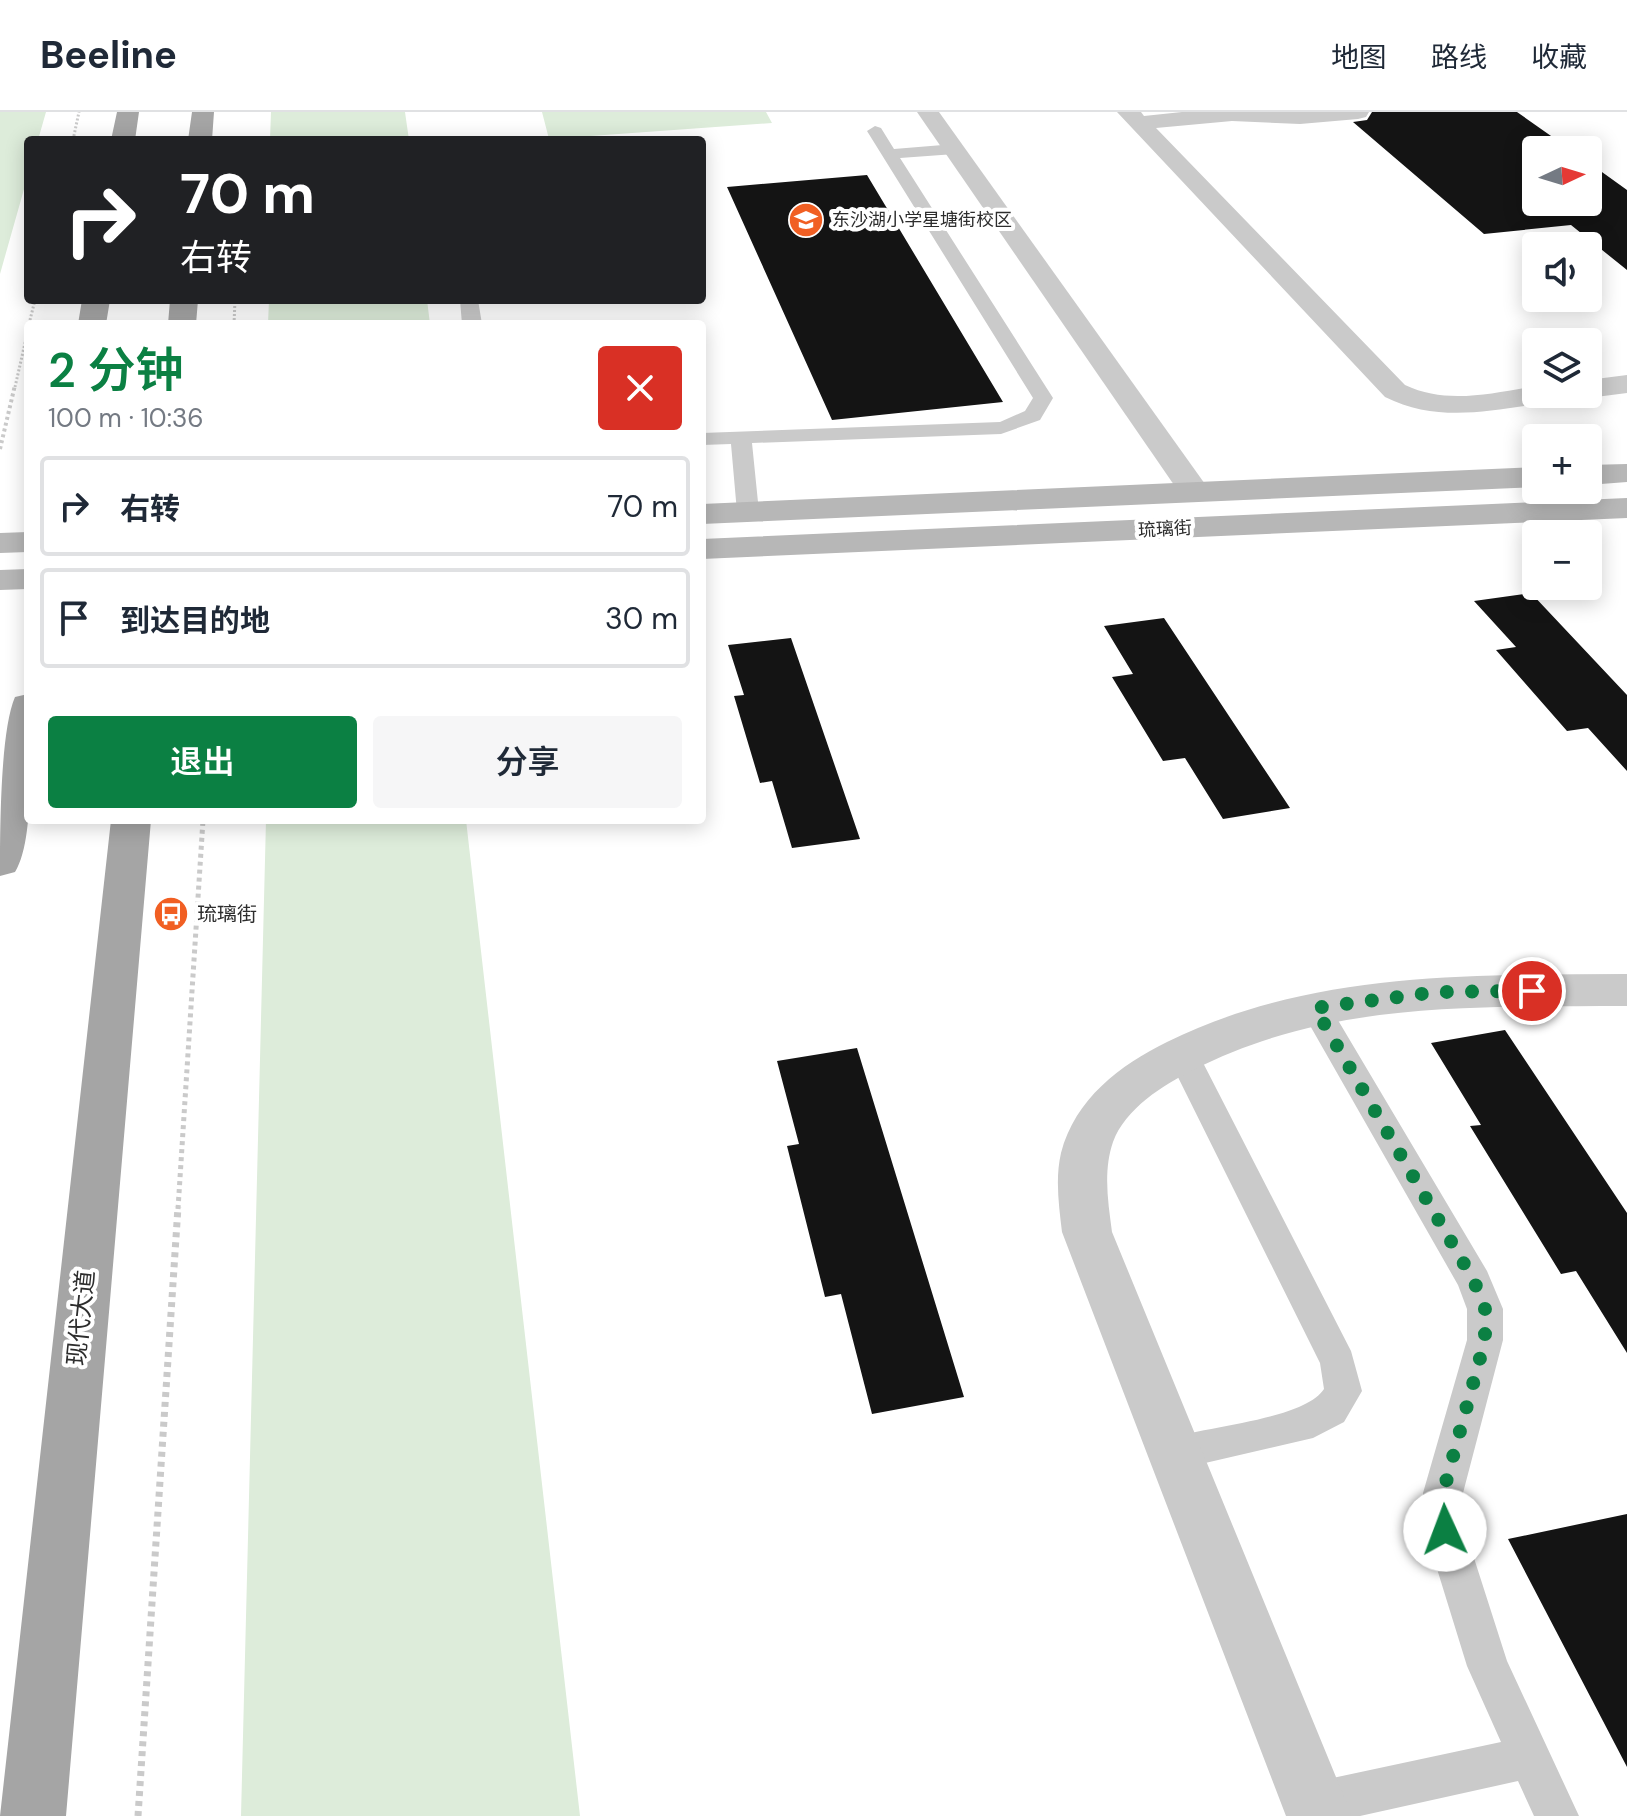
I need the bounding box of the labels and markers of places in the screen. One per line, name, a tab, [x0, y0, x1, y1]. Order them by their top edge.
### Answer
school or university icon: 东沙湖小学星塘街校区	[787, 201, 825, 239]
place label: 东沙湖小学星塘街校区	[832, 208, 1012, 232]
bus stop icon: 琉璃街	[152, 895, 190, 933]
place label: 琉璃街	[197, 901, 257, 927]
pin	[1498, 957, 1566, 1025]

